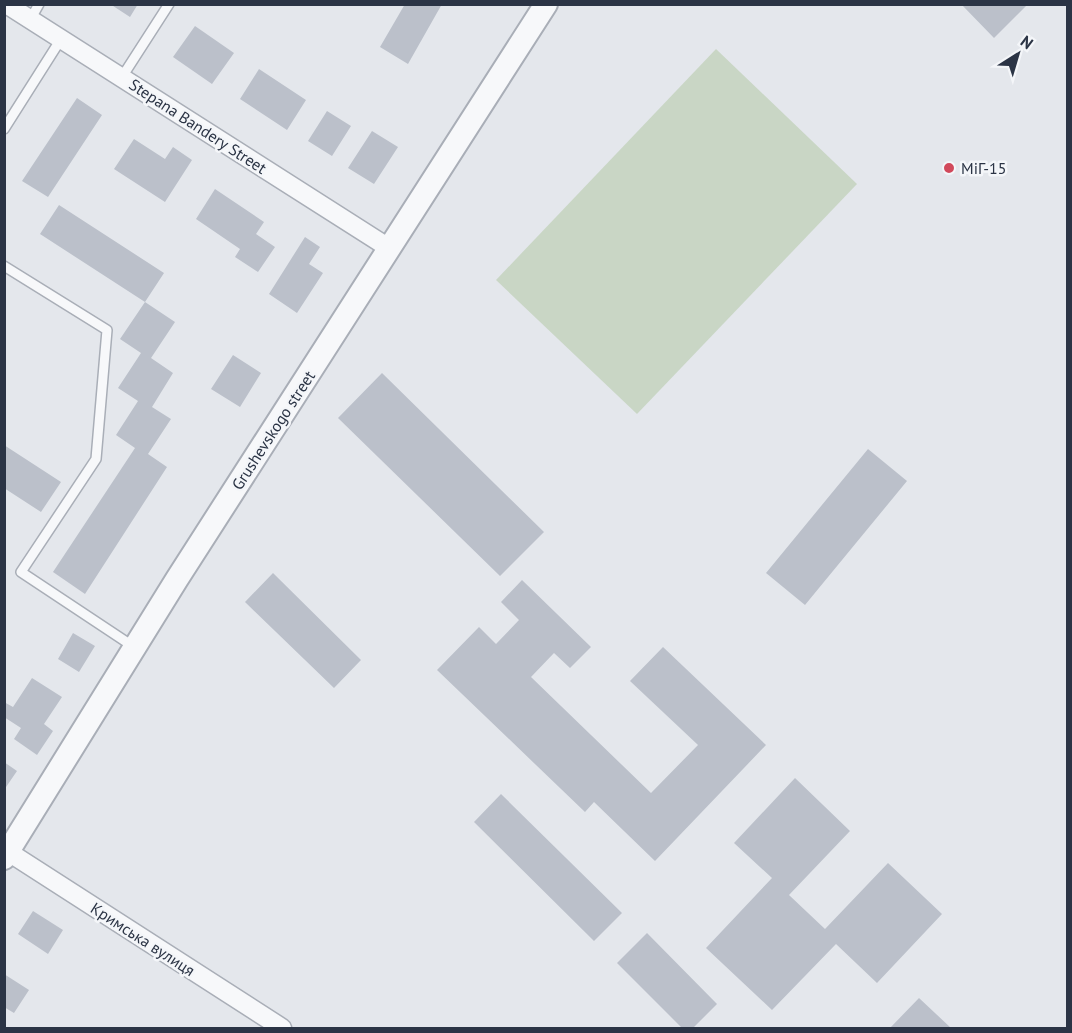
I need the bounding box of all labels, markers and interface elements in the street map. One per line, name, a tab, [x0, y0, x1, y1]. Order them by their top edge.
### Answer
north arrow	[988, 24, 1048, 84]
text: N	[1017, 31, 1037, 53]
street label: Stepana Bandery Street	[126, 74, 271, 178]
place label: МіГ-15	[961, 158, 1006, 178]
marker: МіГ-15	[942, 161, 956, 175]
street label: Grushevskogo street	[227, 366, 319, 493]
street label: Кримська вулиця	[87, 898, 199, 980]

